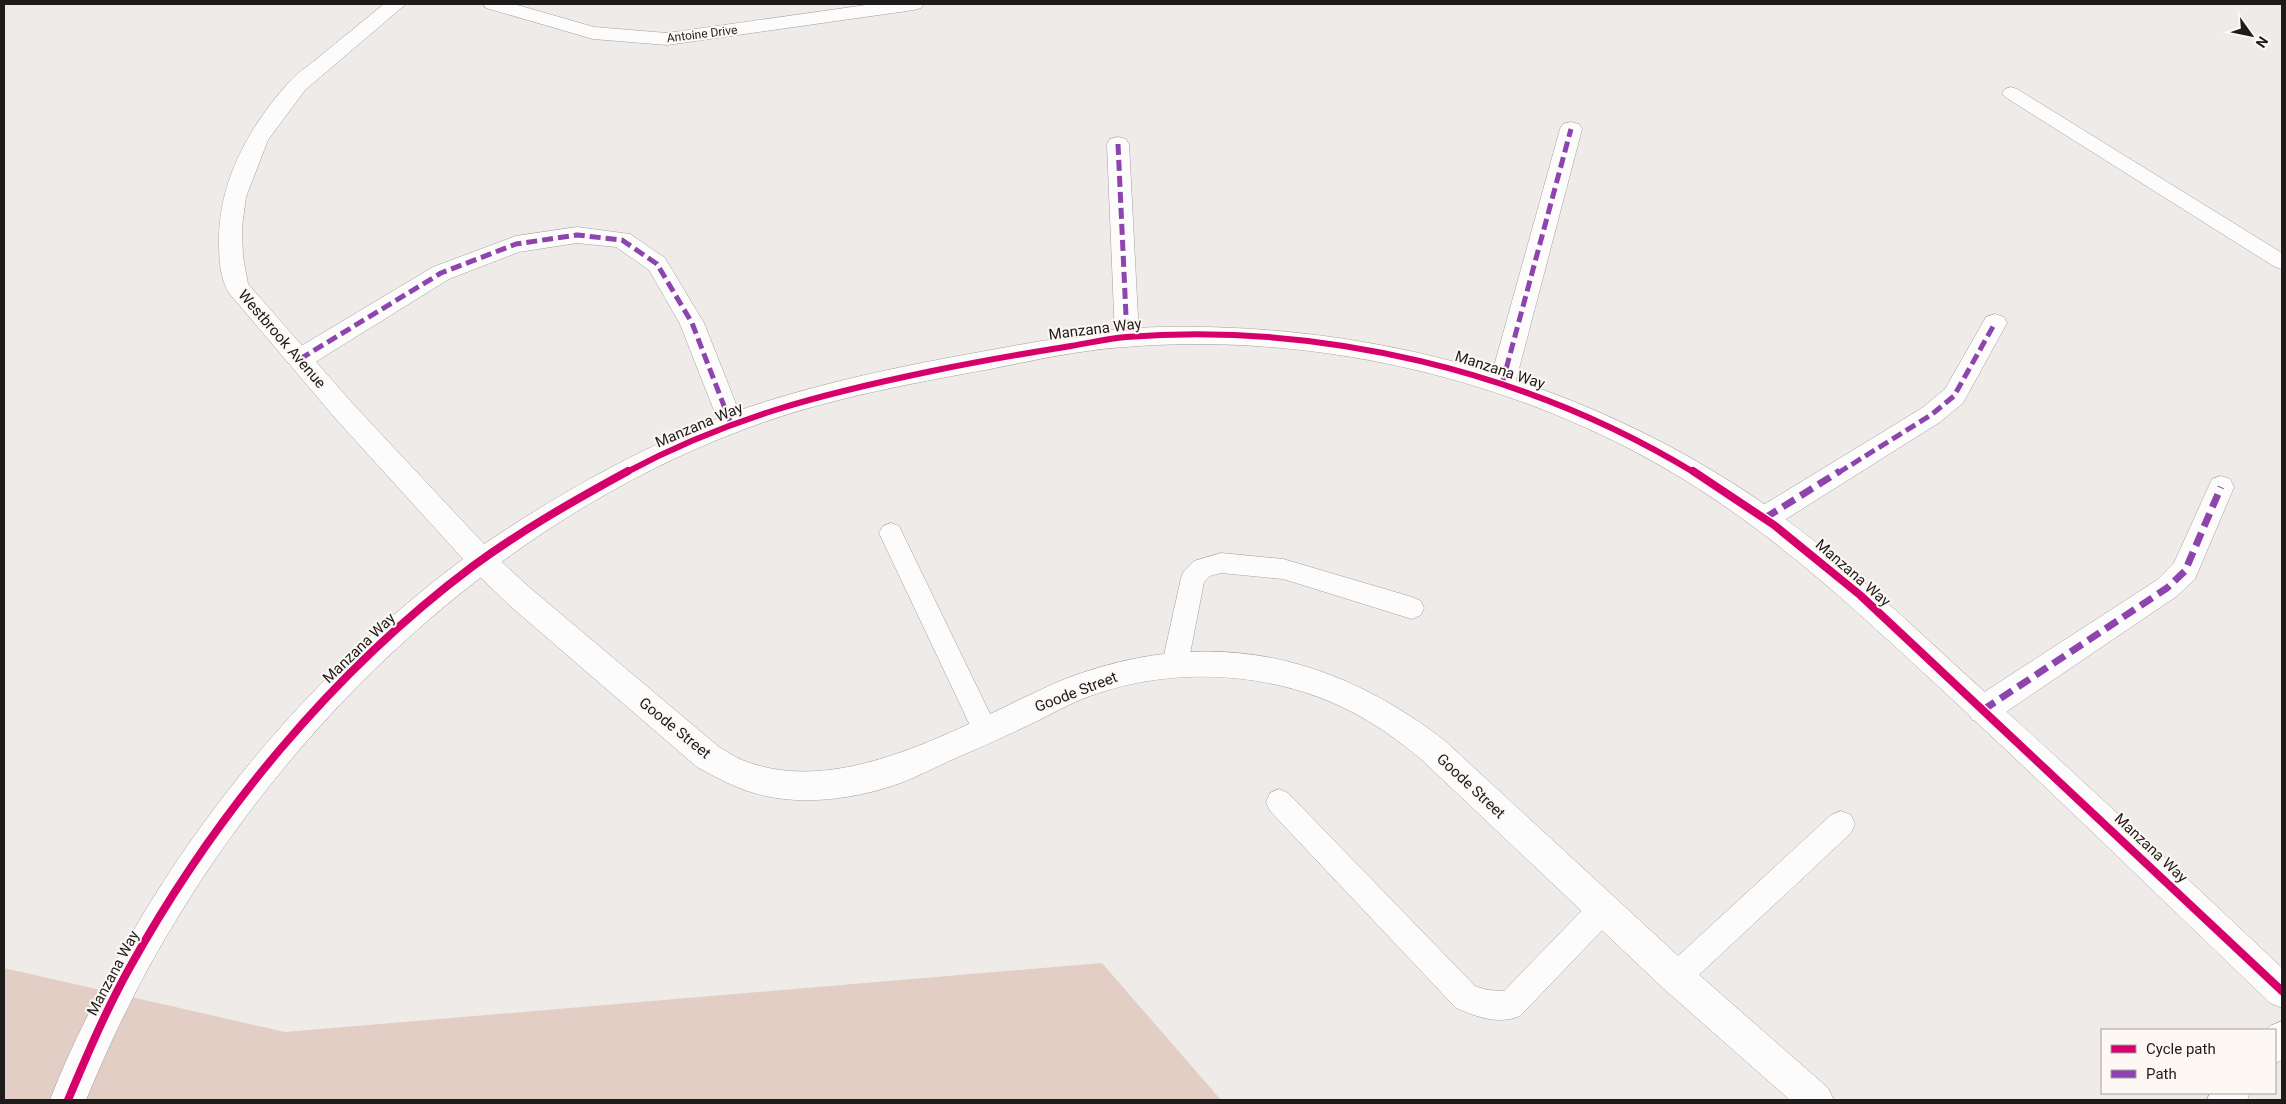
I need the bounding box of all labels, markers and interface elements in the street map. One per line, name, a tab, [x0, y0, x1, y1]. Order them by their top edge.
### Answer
north arrow	[2226, 10, 2276, 60]
street label: Antoine Drive	[666, 23, 738, 45]
text: N	[2252, 34, 2271, 51]
street label: Westbrook Avenue	[234, 286, 330, 392]
street label: Manzana Way	[1047, 314, 1143, 344]
street label: Manzana Way	[1453, 347, 1547, 393]
street label: Manzana Way	[652, 398, 746, 452]
street label: Manzana Way	[1812, 536, 1894, 610]
street label: Manzana Way	[319, 609, 399, 687]
street label: Goode Street	[1032, 668, 1120, 716]
street label: Goode Street	[636, 694, 715, 762]
street label: Goode Street	[1433, 750, 1509, 822]
street label: Manzana Way	[2111, 810, 2191, 886]
street label: Manzana Way	[83, 927, 143, 1019]
legend	[2101, 1029, 2276, 1094]
text: Cycle path	[2146, 1040, 2216, 1058]
text: Path	[2146, 1065, 2177, 1083]

